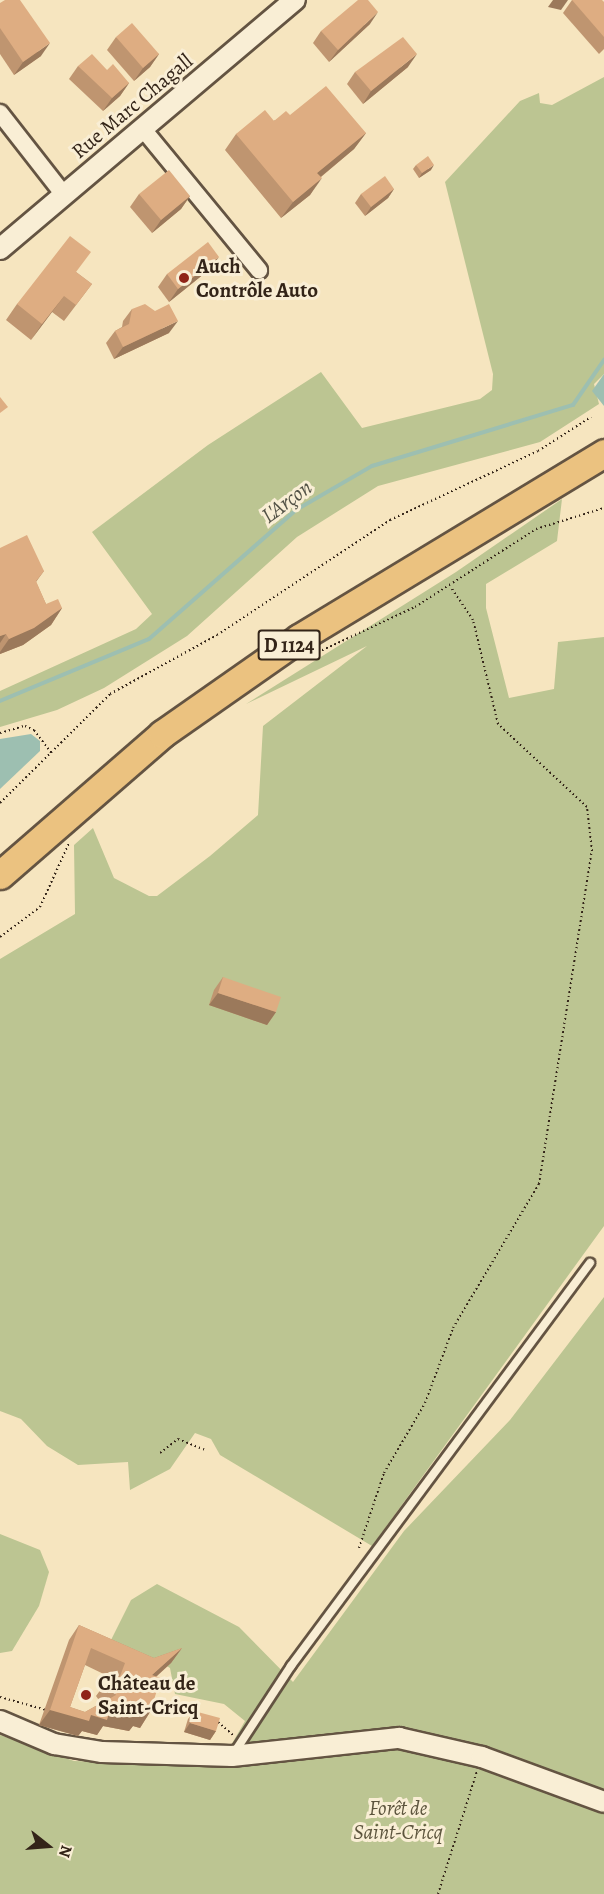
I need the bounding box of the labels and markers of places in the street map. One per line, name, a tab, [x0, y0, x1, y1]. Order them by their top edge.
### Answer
place label: Auch Contrôle Auto	[196, 253, 318, 303]
marker: Auch Contrôle Auto	[177, 271, 191, 285]
place label: Château de Saint-Cricq	[98, 1670, 198, 1720]
marker: Château de Saint-Cricq	[79, 1688, 93, 1702]

